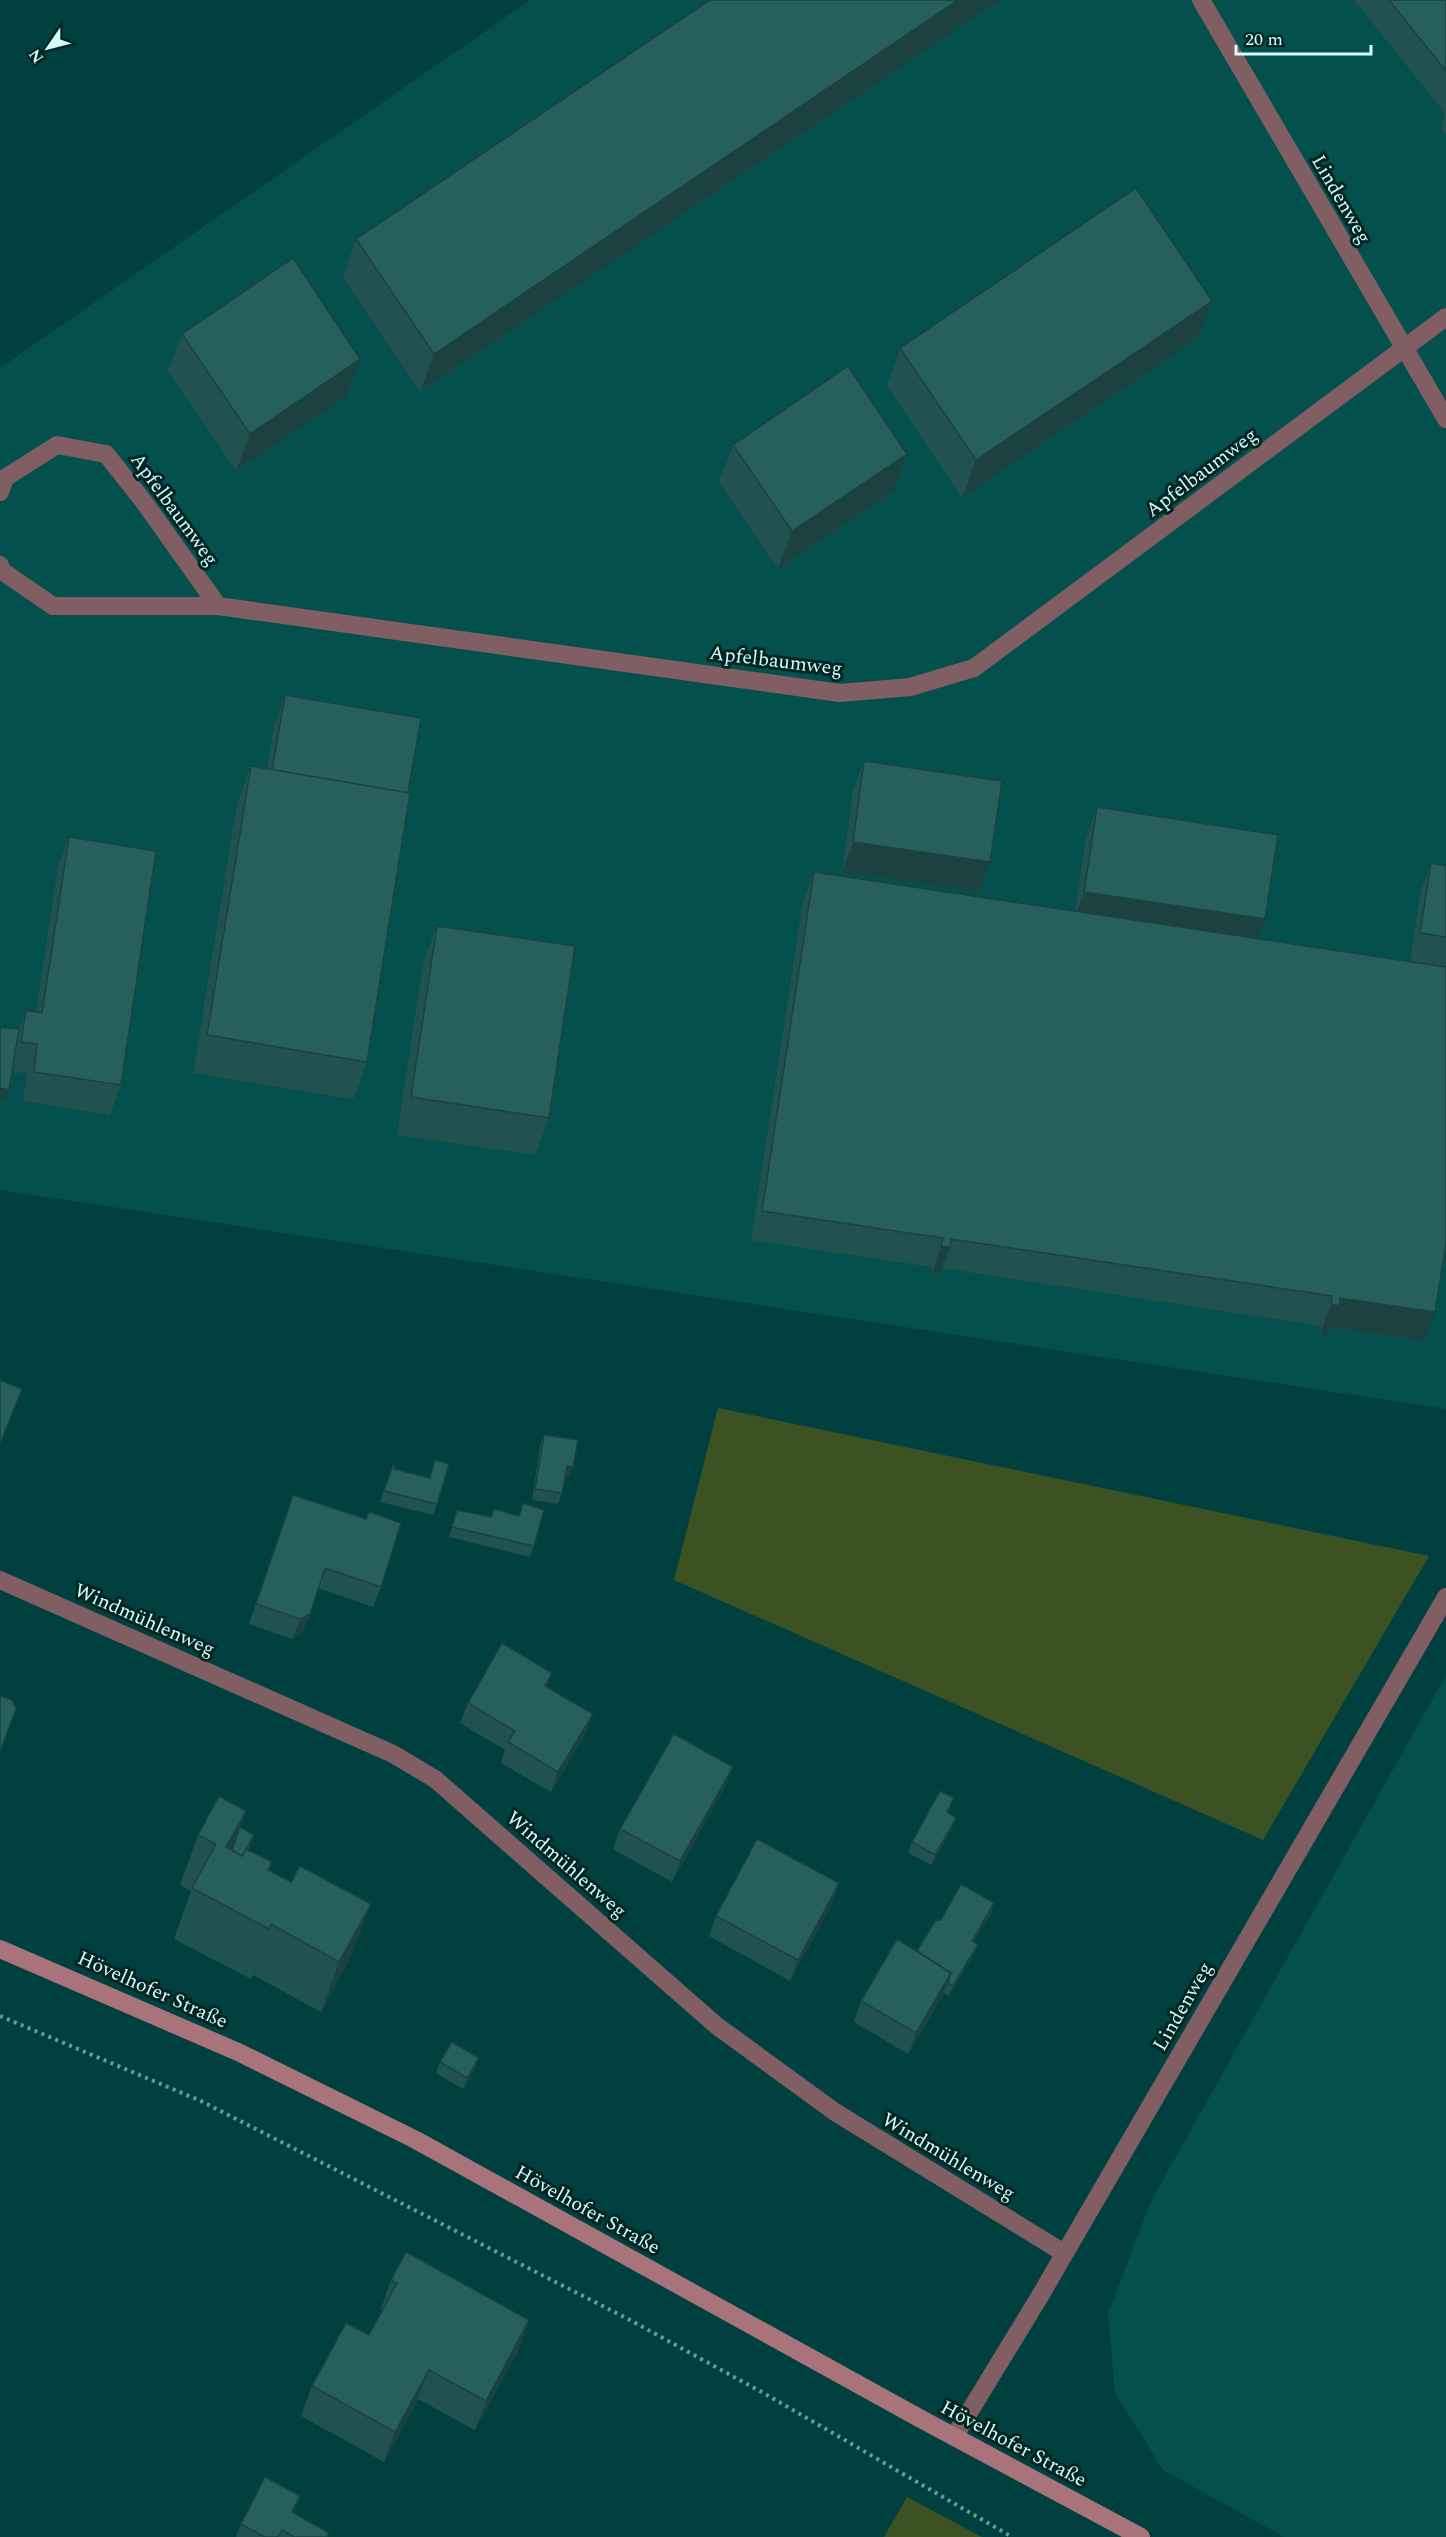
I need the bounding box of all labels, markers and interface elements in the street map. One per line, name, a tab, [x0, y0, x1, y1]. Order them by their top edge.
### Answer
north arrow	[18, 18, 78, 78]
scale bar	[1236, 18, 1371, 56]
text: 20 m	[1245, 26, 1283, 53]
text: N	[23, 44, 50, 68]
street label: Lindenweg	[1304, 149, 1379, 250]
street label: Apfelbaumweg	[1139, 421, 1264, 525]
street label: Apfelbaumweg	[123, 447, 226, 572]
street label: Apfelbaumweg	[708, 638, 844, 684]
street label: Windmühlenweg	[69, 1575, 220, 1664]
street label: Windmühlenweg	[499, 1804, 633, 1926]
street label: Hövelhofer Straße	[73, 1943, 233, 2037]
street label: Lindenweg	[1145, 1956, 1220, 2057]
street label: Windmühlenweg	[876, 2105, 1021, 2209]
street label: Hövelhofer Straße	[509, 2158, 666, 2262]
street label: Hövelhofer Straße	[935, 2393, 1092, 2495]

